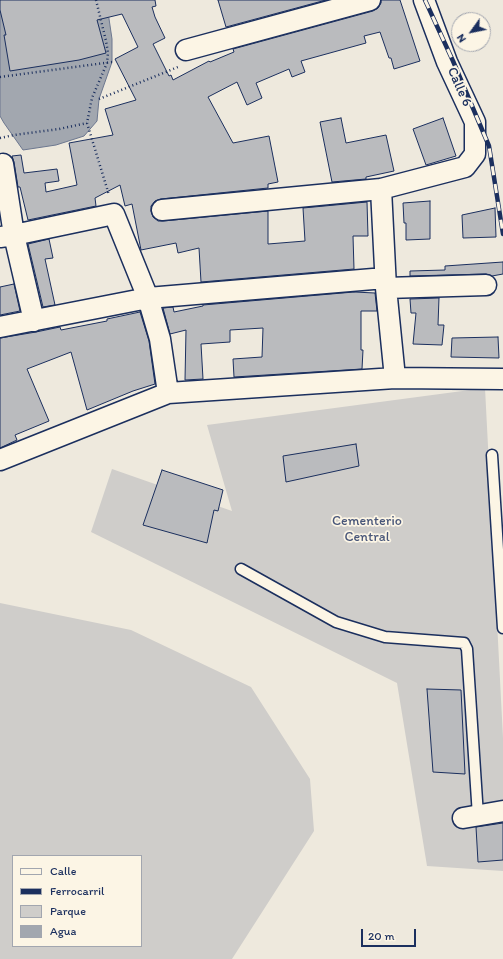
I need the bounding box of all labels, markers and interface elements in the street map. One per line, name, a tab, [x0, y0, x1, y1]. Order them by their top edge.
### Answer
north arrow	[451, 12, 491, 52]
text: N	[454, 32, 469, 45]
street label: Calle 6	[443, 65, 475, 109]
park label: Cementerio Central	[332, 513, 402, 546]
legend	[12, 855, 142, 947]
text: Calle	[50, 864, 76, 878]
text: Ferrocarril	[50, 884, 105, 898]
text: Parque	[50, 904, 86, 918]
scale bar	[363, 921, 418, 947]
text: Agua	[50, 924, 76, 938]
text: 20 m	[368, 929, 395, 943]

